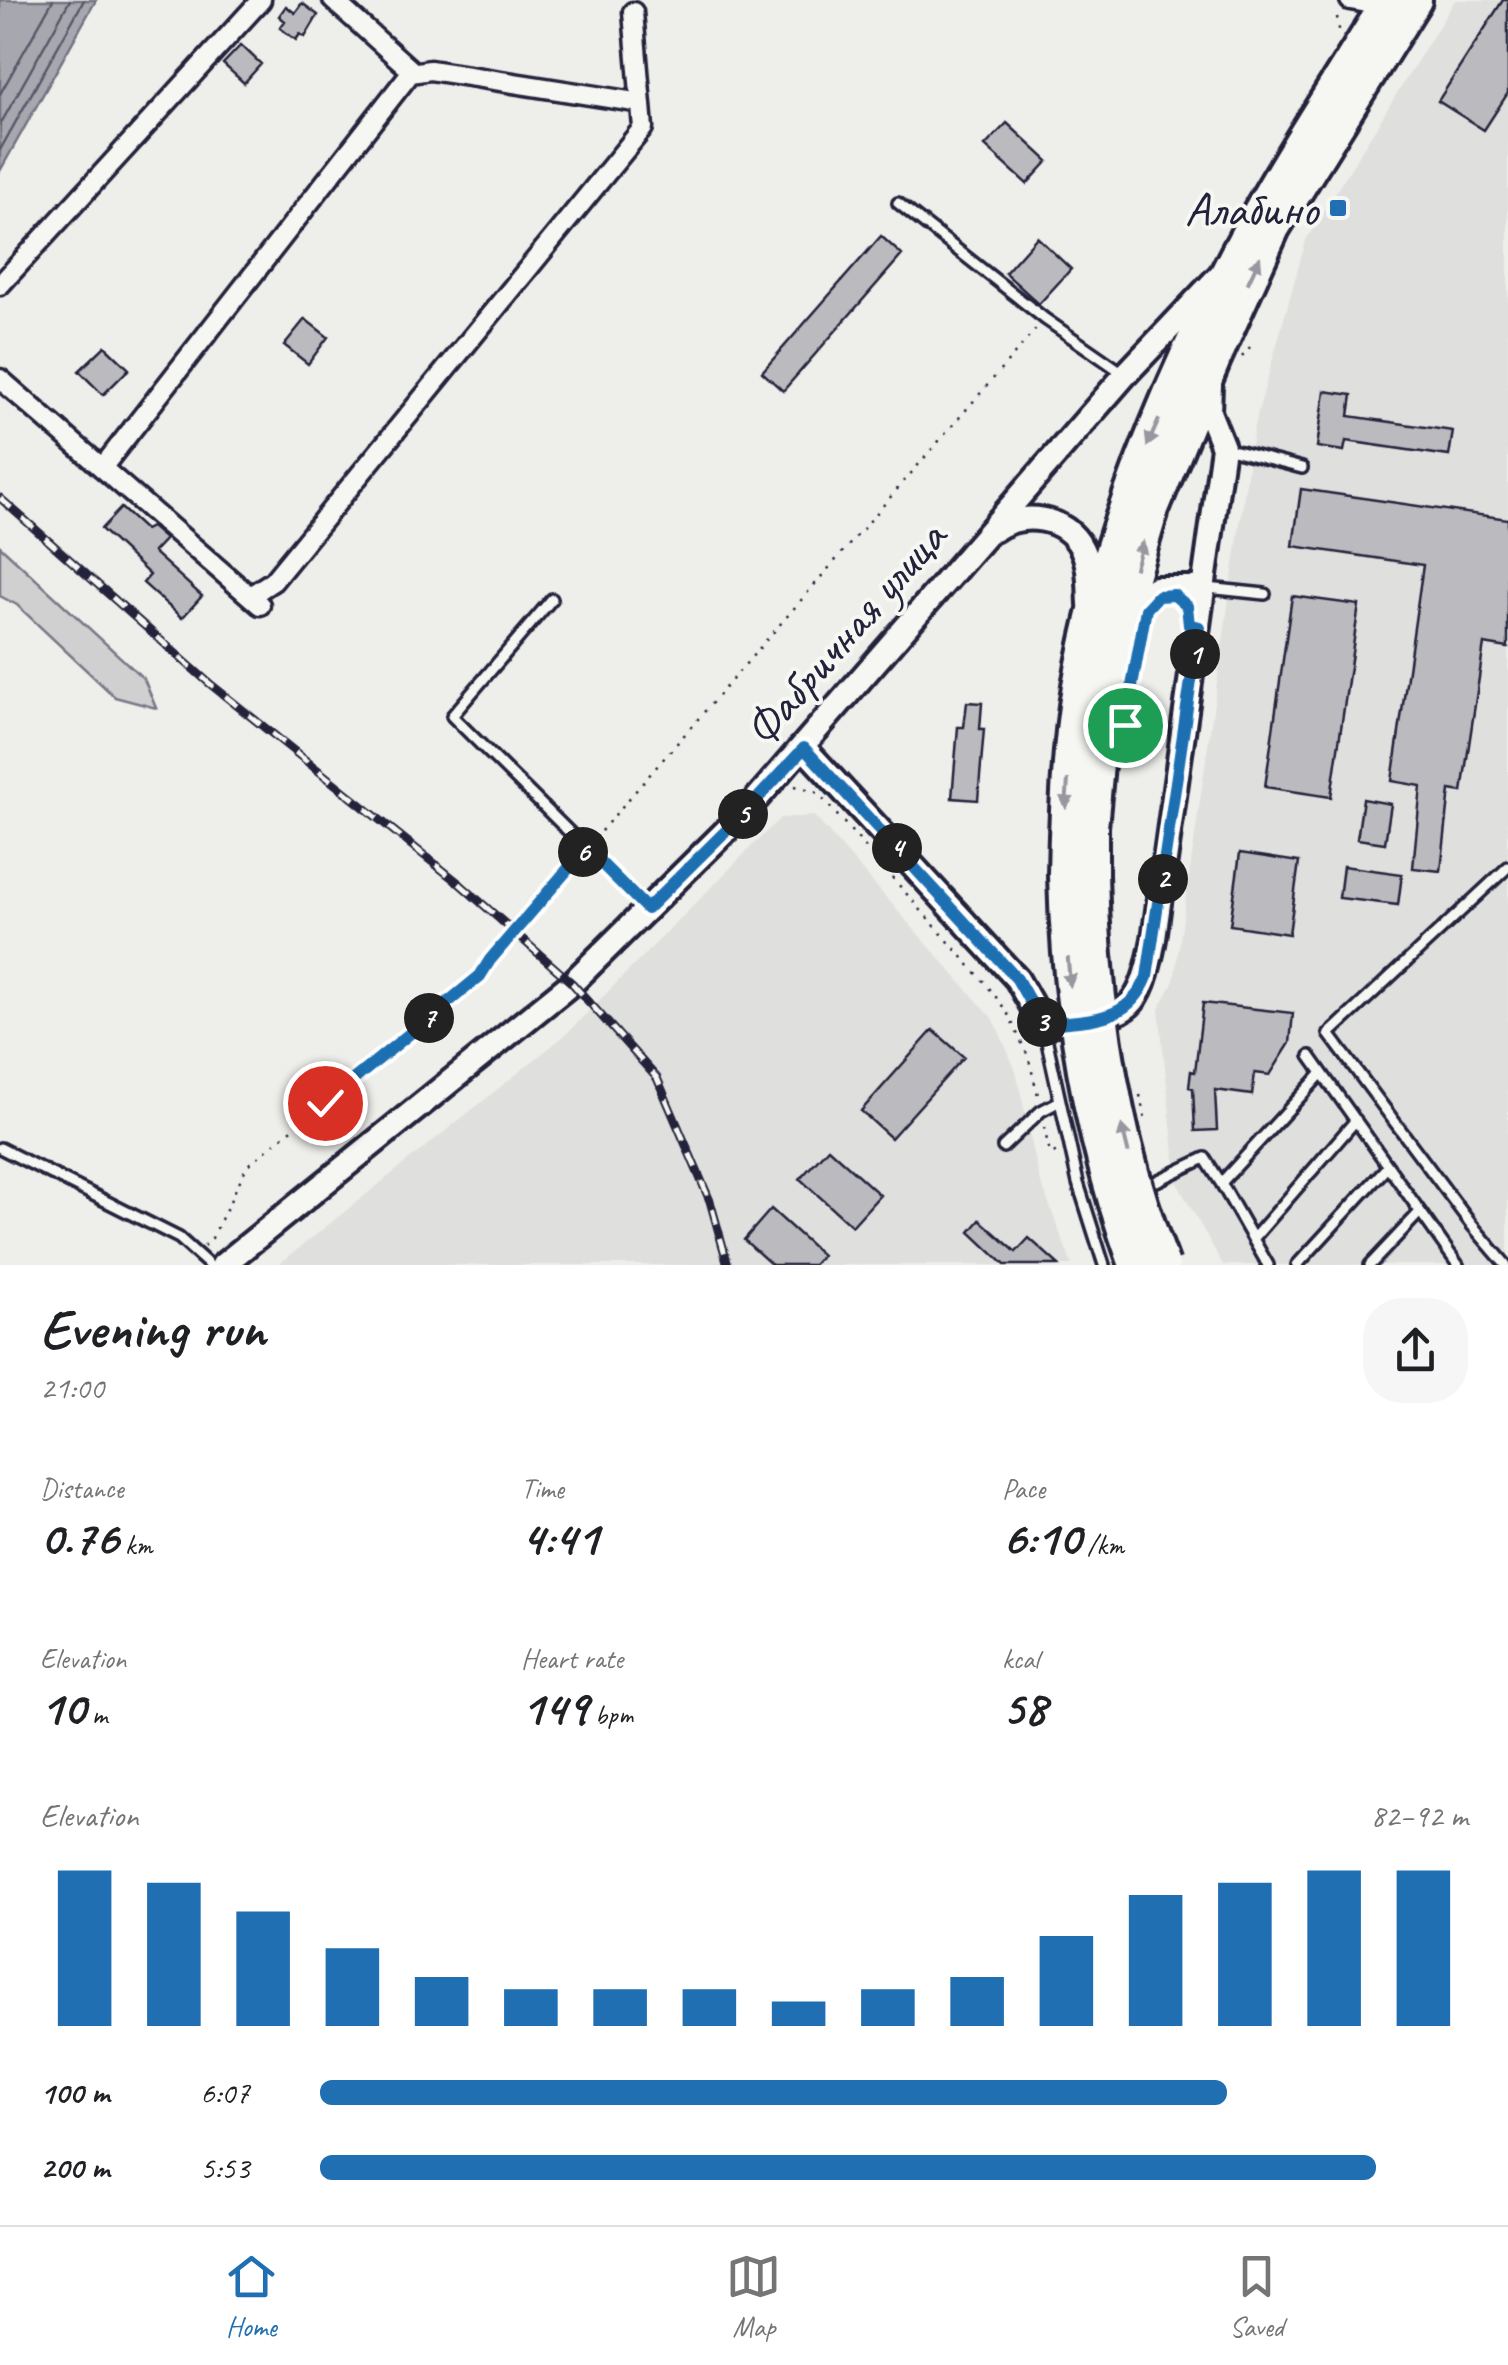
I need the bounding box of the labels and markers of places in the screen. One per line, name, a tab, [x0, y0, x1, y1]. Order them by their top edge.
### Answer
place label: Алабино	[1185, 179, 1320, 239]
marker: Алабино	[1327, 197, 1349, 219]
pin: 1	[1170, 629, 1220, 679]
pin	[1083, 683, 1168, 768]
pin: 5	[718, 789, 768, 839]
pin: 4	[872, 823, 922, 873]
pin: 6	[558, 827, 608, 877]
pin: 2	[1138, 854, 1188, 904]
pin: 7	[404, 993, 454, 1043]
pin: 3	[1017, 997, 1067, 1047]
pin	[283, 1061, 368, 1146]

